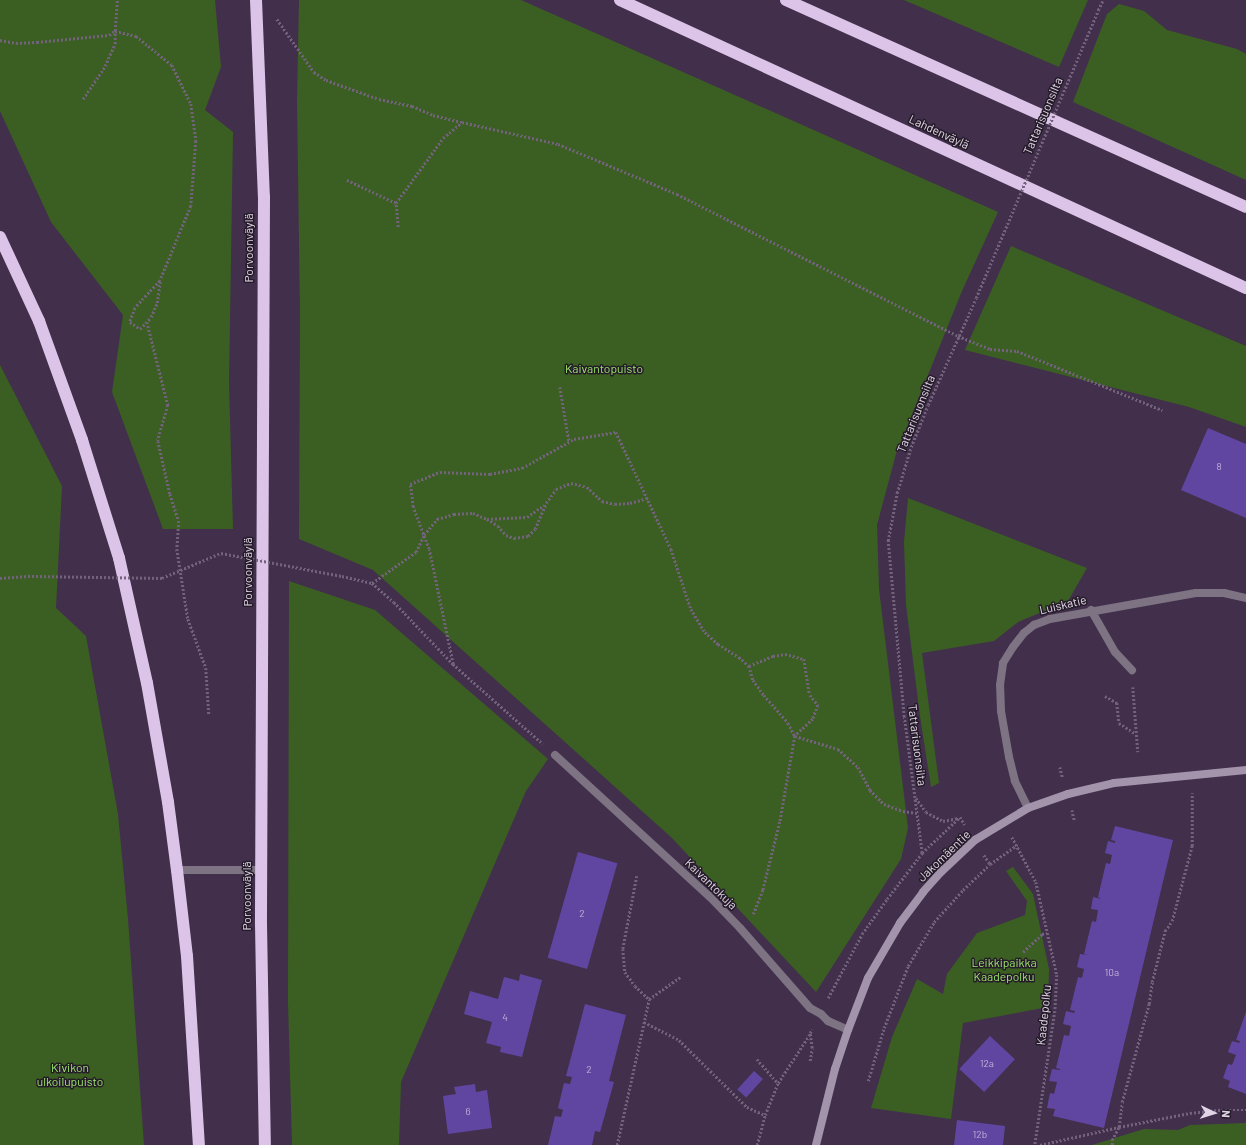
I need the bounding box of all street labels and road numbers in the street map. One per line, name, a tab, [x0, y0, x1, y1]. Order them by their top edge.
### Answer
street label: Tattarisuonsilta	[1020, 75, 1066, 157]
street label: Lahdenväylä	[907, 112, 971, 152]
street label: Porvoonväylä	[242, 213, 256, 283]
street label: Tattarisuonsilta	[894, 373, 938, 455]
street label: Porvoonväylä	[241, 537, 255, 607]
street label: Luiskatie	[1038, 593, 1088, 617]
street label: Tattarisuonsilta	[905, 703, 929, 787]
street label: Jakomäentie	[915, 827, 973, 885]
street label: Kaivantokuja	[682, 856, 740, 912]
street label: Porvoonväylä	[240, 861, 254, 931]
street label: Kaadepolku	[1034, 984, 1054, 1046]

